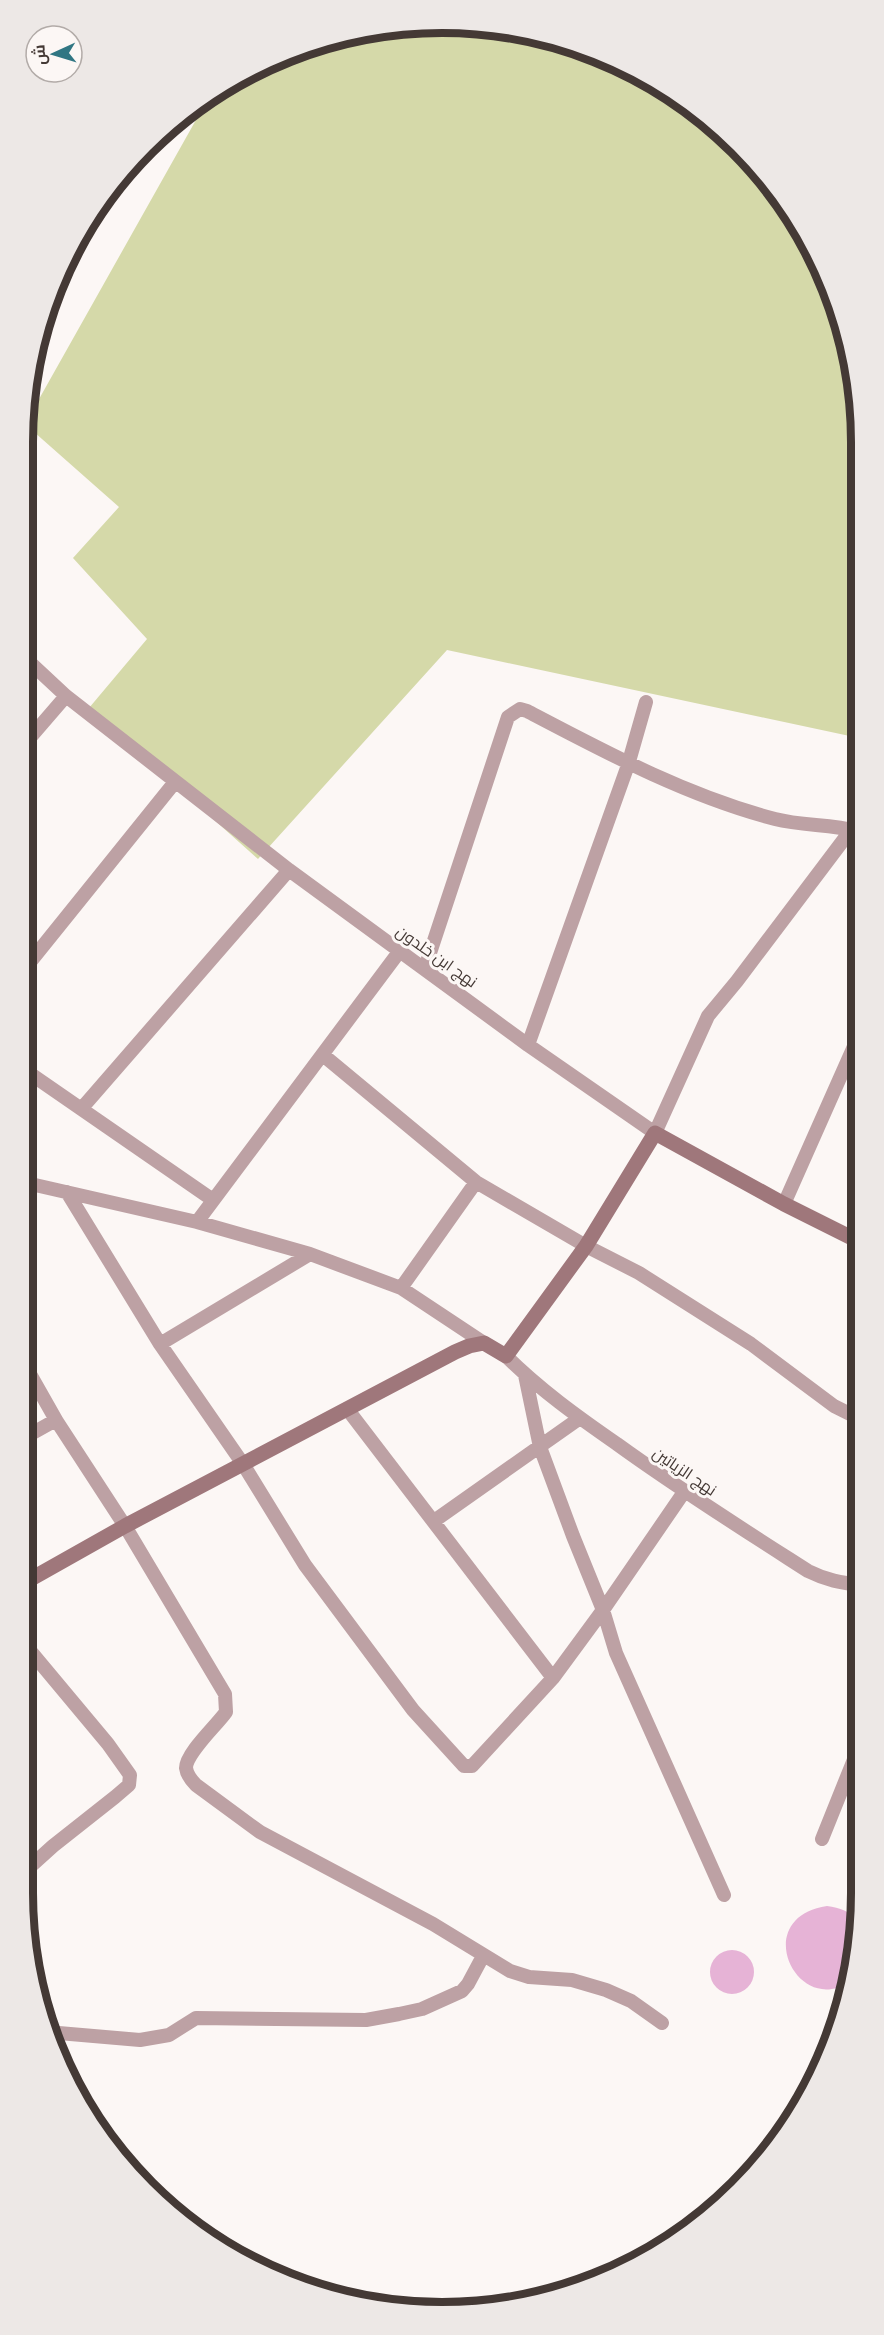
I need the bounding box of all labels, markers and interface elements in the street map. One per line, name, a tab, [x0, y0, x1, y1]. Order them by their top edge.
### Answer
north arrow	[24, 24, 84, 84]
text: ش	[28, 44, 50, 66]
street label: نهج ابن خلدون	[391, 921, 482, 993]
street label: نهج الزياتين	[648, 1442, 721, 1501]

